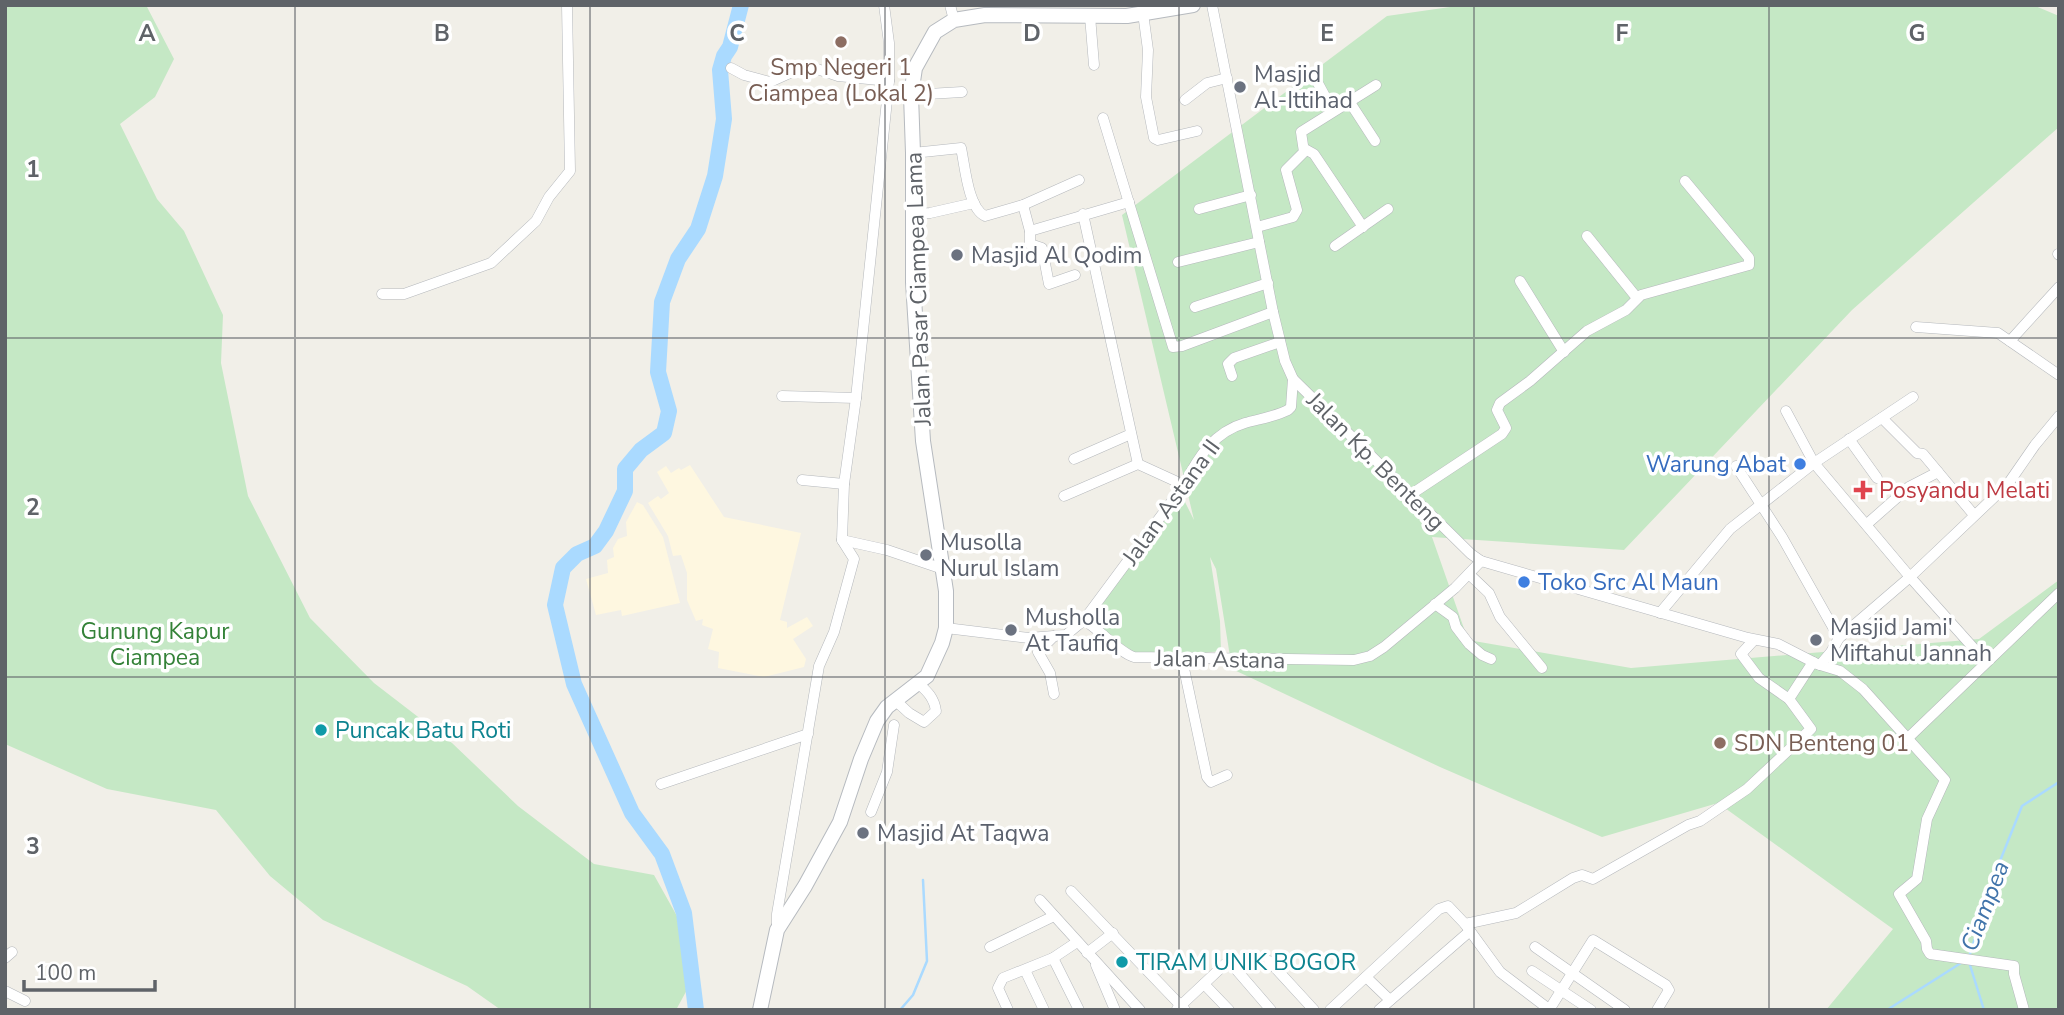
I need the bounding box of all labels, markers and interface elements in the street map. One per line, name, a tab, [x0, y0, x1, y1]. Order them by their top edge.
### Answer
text: A	[138, 18, 156, 49]
text: B	[434, 18, 450, 49]
text: C	[729, 18, 745, 49]
text: D	[1023, 18, 1041, 49]
text: E	[1320, 18, 1334, 49]
text: F	[1616, 18, 1629, 49]
text: G	[1909, 18, 1925, 49]
marker: Smp Negeri 1 Ciampea (Lokal 2)	[833, 34, 849, 50]
place label: Smp Negeri 1 Ciampea (Lokal 2)	[748, 52, 934, 109]
place label: Masjid Al-Ittihad	[1254, 59, 1353, 116]
marker: Masjid Al-Ittihad	[1232, 79, 1248, 95]
street label: Jalan Pasar Ciampea Lama	[898, 151, 939, 428]
text: 1	[26, 154, 40, 185]
place label: Masjid Al Qodim	[971, 240, 1142, 271]
marker: Masjid Al Qodim	[949, 247, 965, 263]
street label: Jalan Kp. Benteng	[1299, 385, 1452, 537]
street label: Jalan Astana II	[1115, 433, 1228, 572]
place label: Warung Abat	[1646, 449, 1787, 480]
marker: Warung Abat	[1792, 456, 1808, 472]
place label: Posyandu Melati	[1879, 475, 2050, 506]
marker: Posyandu Melati	[1853, 480, 1873, 500]
text: 2	[26, 492, 40, 523]
place label: Musolla Nurul Islam	[940, 527, 1059, 584]
marker: Musolla Nurul Islam	[918, 547, 934, 563]
place label: Toko Src Al Maun	[1538, 567, 1719, 598]
marker: Toko Src Al Maun	[1516, 574, 1532, 590]
place label: Musholla At Taufiq	[1025, 602, 1120, 659]
place label: Masjid Jami' Miftahul Jannah	[1830, 612, 1992, 669]
park label: Gunung Kapur Ciampea	[80, 616, 230, 673]
marker: Musholla At Taufiq	[1003, 622, 1019, 638]
marker: Masjid Jami' Miftahul Jannah	[1808, 632, 1824, 648]
street label: Jalan Astana	[1153, 643, 1286, 676]
place label: Puncak Batu Roti	[335, 715, 511, 746]
marker: Puncak Batu Roti	[313, 722, 329, 738]
place label: SDN Benteng 01	[1734, 728, 1909, 759]
marker: SDN Benteng 01	[1712, 735, 1728, 751]
place label: Masjid At Taqwa	[877, 818, 1049, 849]
marker: Masjid At Taqwa	[855, 825, 871, 841]
text: 3	[26, 831, 40, 862]
water label: Ciampea	[1953, 856, 2017, 956]
place label: TIRAM UNIK BOGOR	[1136, 947, 1356, 978]
scale bar	[24, 948, 156, 992]
marker: TIRAM UNIK BOGOR	[1114, 954, 1130, 970]
text: 100 m	[35, 959, 96, 987]

